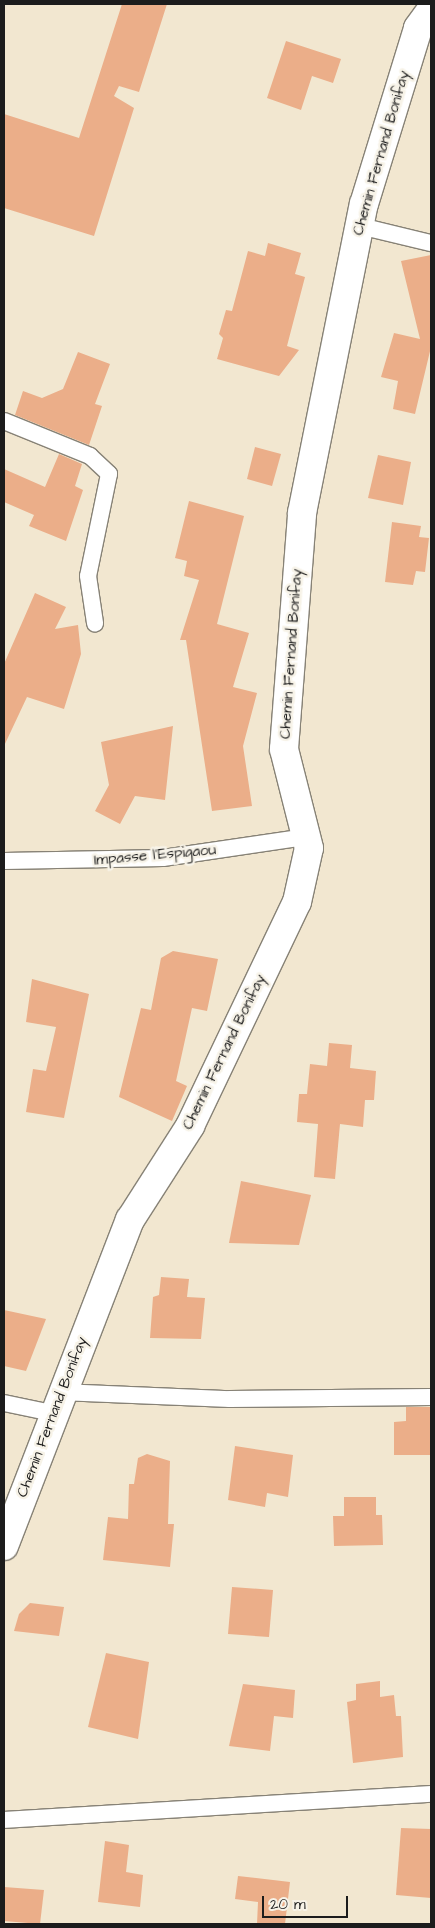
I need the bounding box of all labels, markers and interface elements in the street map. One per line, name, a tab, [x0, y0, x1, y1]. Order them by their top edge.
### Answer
street label: Chemin Fernand Bonifay	[349, 69, 413, 237]
street label: Chemin Fernand Bonifay	[276, 568, 306, 740]
street label: Impasse l'Espigaou	[93, 841, 217, 869]
street label: Chemin Fernand Bonifay	[179, 971, 269, 1133]
street label: Chemin Fernand Bonifay	[13, 1334, 91, 1500]
scale bar	[265, 1886, 351, 1918]
text: 20 m	[270, 1894, 306, 1915]

